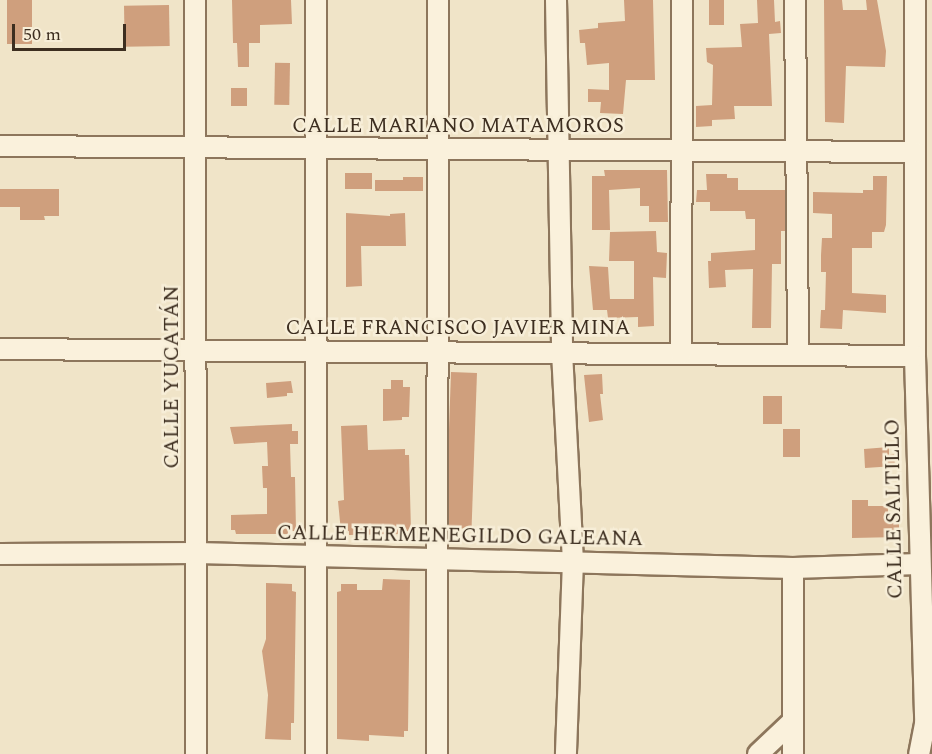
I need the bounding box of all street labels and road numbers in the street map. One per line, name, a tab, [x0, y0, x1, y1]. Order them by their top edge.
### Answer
street label: CALLE MARIANO MATAMOROS	[292, 113, 624, 139]
street label: CALLE YUCATÁN	[159, 285, 185, 469]
street label: CALLE FRANCISCO JAVIER MINA	[285, 315, 631, 341]
street label: CALLE SALTILLO	[880, 419, 908, 599]
street label: CALLE HERMENEGILDO GALEANA	[277, 520, 643, 552]

